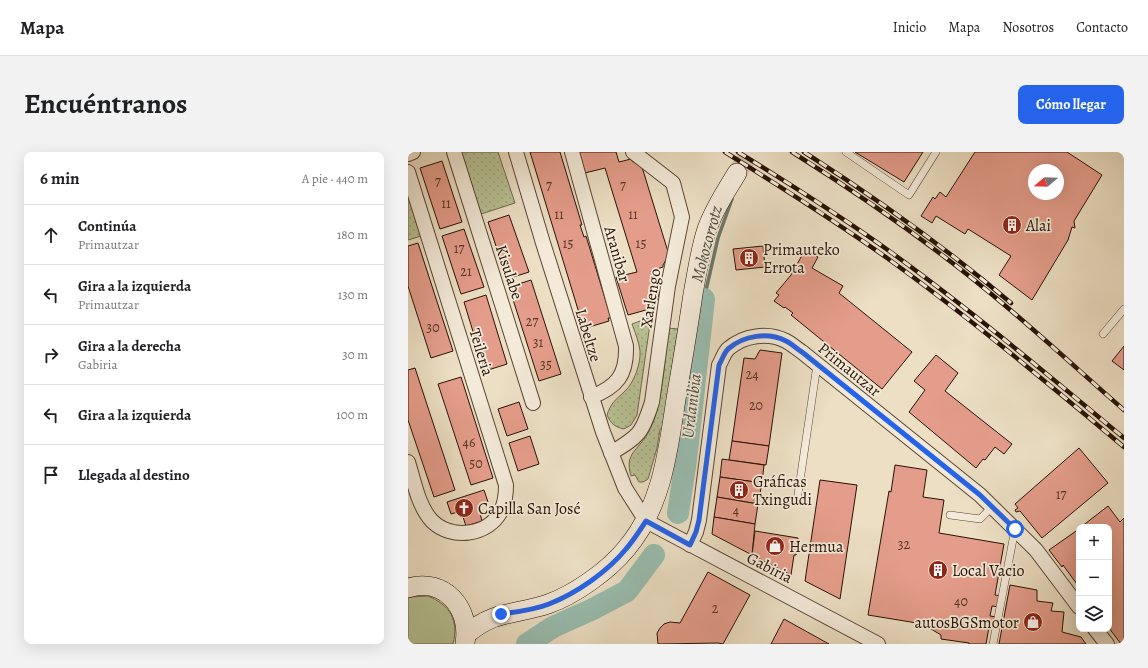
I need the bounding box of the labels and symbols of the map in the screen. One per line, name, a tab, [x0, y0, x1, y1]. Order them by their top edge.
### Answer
north arrow	[1028, 164, 1064, 200]
house number: 7	[435, 172, 441, 191]
house number: 7	[546, 176, 552, 195]
house number: 7	[620, 176, 626, 195]
house number: 11	[441, 194, 451, 213]
water label: Mokozorrotz	[685, 203, 728, 285]
house number: 11	[554, 205, 564, 224]
house number: 11	[628, 205, 638, 224]
building icon: Alai	[1001, 214, 1023, 236]
place label: Alai	[1025, 215, 1051, 237]
street label: Aranibar	[598, 223, 636, 285]
house number: 15	[563, 234, 573, 253]
house number: 15	[636, 234, 646, 253]
house number: 17	[454, 239, 464, 258]
place label: Primauteko Errota	[763, 239, 840, 279]
street label: Kisulabe	[490, 242, 528, 302]
building icon: Primauteko Errota	[738, 247, 760, 269]
house number: 21	[460, 262, 472, 281]
street label: Xarlengo	[635, 267, 667, 329]
street label: Labeltze	[570, 306, 607, 365]
house number: 27	[526, 312, 538, 331]
house number: 30	[426, 318, 440, 337]
street label: Teileria	[463, 326, 499, 379]
house number: 31	[533, 333, 544, 352]
street label: Primautzar	[813, 338, 885, 402]
house number: 35	[540, 355, 552, 374]
house number: 24	[746, 365, 759, 384]
water label: Urdanibia	[676, 372, 707, 440]
house number: 20	[749, 396, 763, 415]
house number: 46	[463, 433, 475, 452]
house number: 50	[469, 454, 483, 473]
place label: Gráficas Txingudi	[753, 471, 812, 511]
building icon: Gráficas Txingudi	[728, 479, 750, 501]
house number: 17	[1056, 485, 1066, 504]
church icon: Capilla San José	[453, 497, 475, 519]
place label: Capilla San José	[478, 498, 581, 520]
house number: 4	[733, 501, 739, 520]
route start	[1006, 520, 1024, 538]
shop icon: Hermua	[764, 535, 786, 557]
house number: 32	[898, 535, 911, 554]
place label: Hermua	[789, 536, 844, 558]
street label: Gabiria	[743, 547, 797, 589]
building icon: Local Vacio	[927, 559, 949, 581]
place label: Local Vacio	[952, 560, 1024, 582]
house number: 40	[954, 592, 968, 611]
house number: 2	[712, 599, 719, 618]
route end	[492, 605, 510, 623]
shop icon: autosBGSmotor	[1022, 611, 1044, 633]
place label: autosBGSmotor	[914, 612, 1019, 634]

